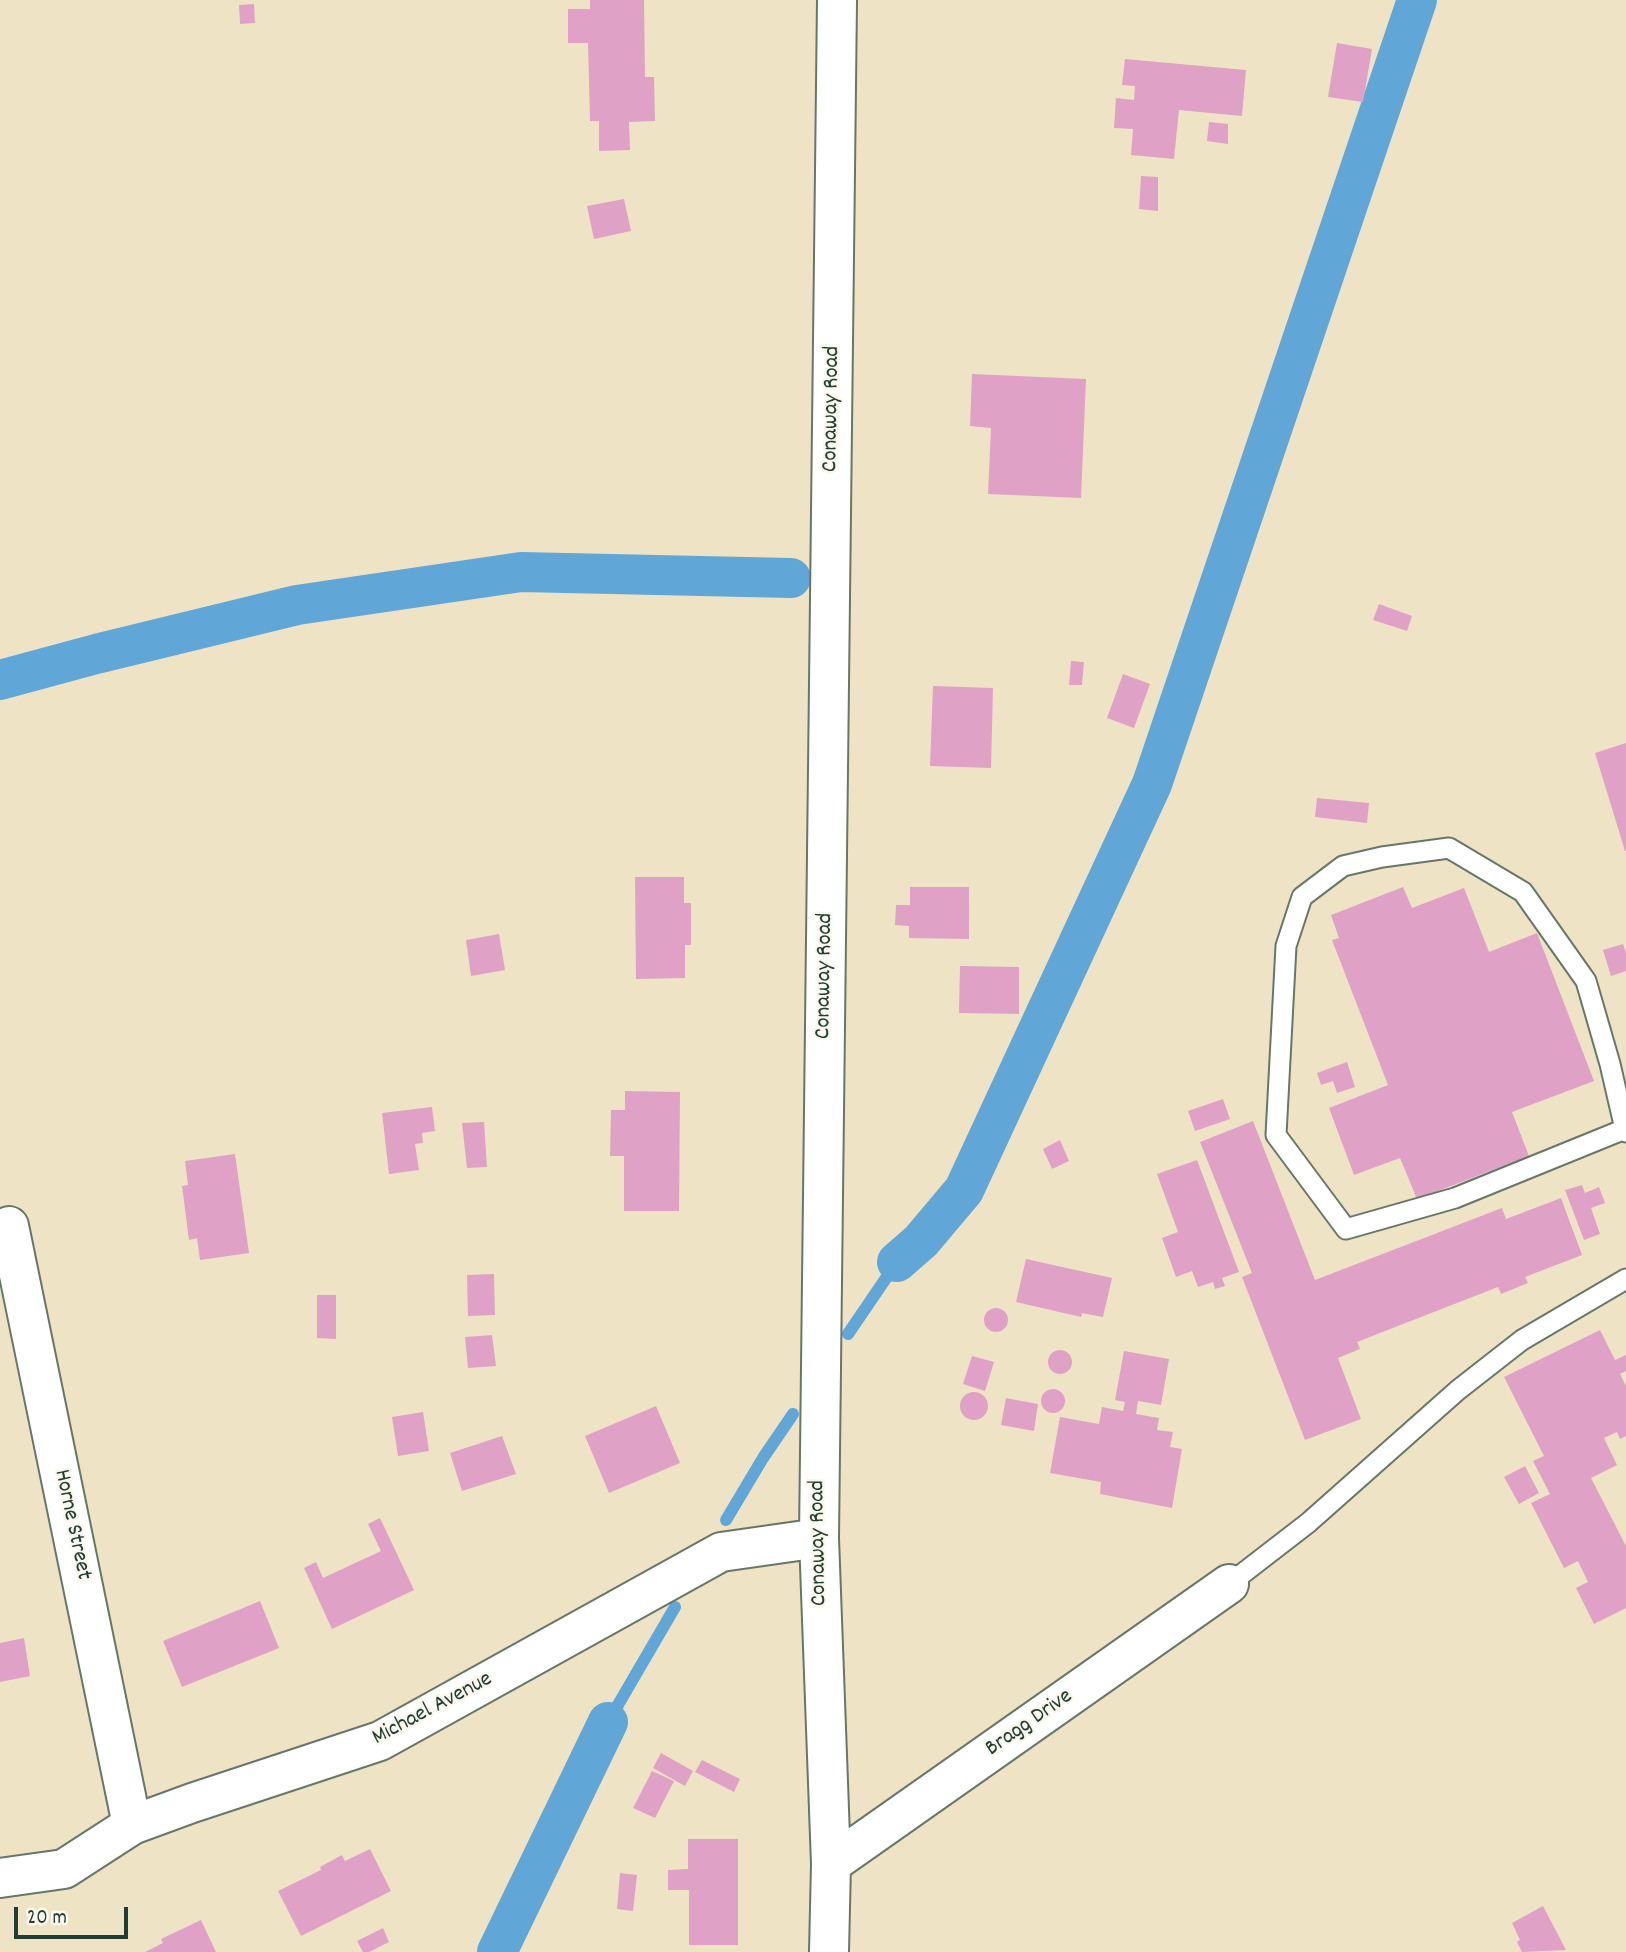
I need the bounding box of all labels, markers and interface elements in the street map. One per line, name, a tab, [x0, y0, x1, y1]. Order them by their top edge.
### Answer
street label: Conaway Road	[818, 346, 848, 472]
street label: Conaway Road	[811, 913, 841, 1039]
street label: Horne Street	[46, 1467, 96, 1583]
street label: Conaway Road	[805, 1480, 835, 1606]
street label: Michael Avenue	[368, 1667, 498, 1753]
street label: Bragg Drive	[981, 1684, 1079, 1764]
scale bar	[18, 1892, 131, 1936]
text: 20 m	[27, 1904, 67, 1934]

